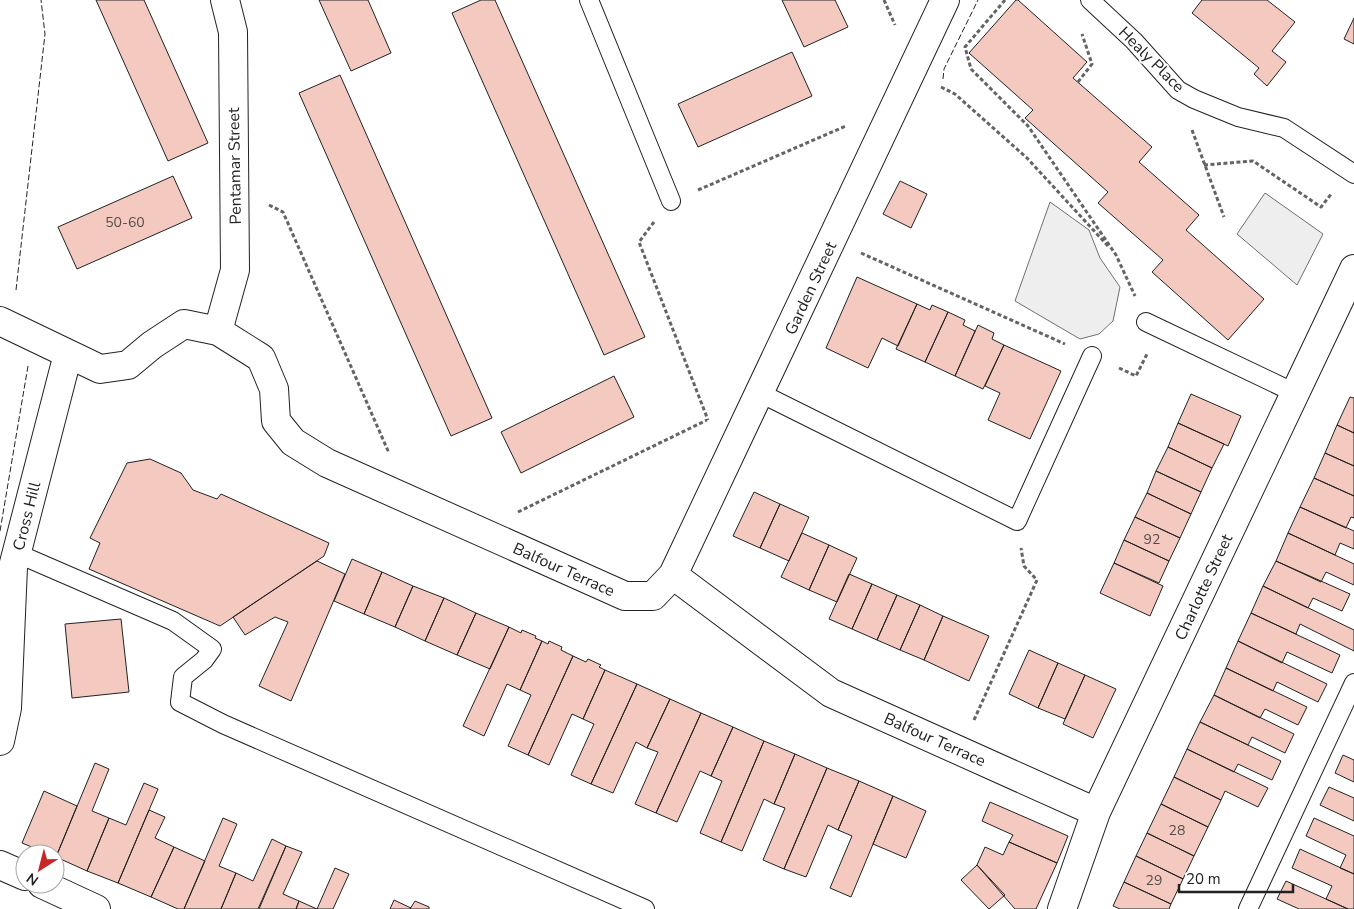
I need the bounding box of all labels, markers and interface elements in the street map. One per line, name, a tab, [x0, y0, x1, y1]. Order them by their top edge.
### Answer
street label: Healy Place	[1113, 22, 1189, 98]
street label: Pentamar Street	[223, 107, 247, 225]
house number: 50-60	[105, 213, 145, 232]
street label: Garden Street	[780, 238, 842, 339]
street label: Cross Hill	[8, 479, 46, 553]
house number: 92	[1144, 530, 1160, 549]
street label: Charlotte Street	[1170, 530, 1238, 644]
street label: Balfour Terrace	[509, 538, 618, 602]
street label: Balfour Terrace	[880, 708, 989, 772]
house number: 28	[1169, 821, 1185, 840]
north arrow	[15, 844, 65, 894]
scale bar	[1179, 862, 1293, 894]
text: N	[23, 868, 42, 890]
text: 20 m	[1186, 869, 1221, 889]
house number: 29	[1146, 871, 1162, 890]

